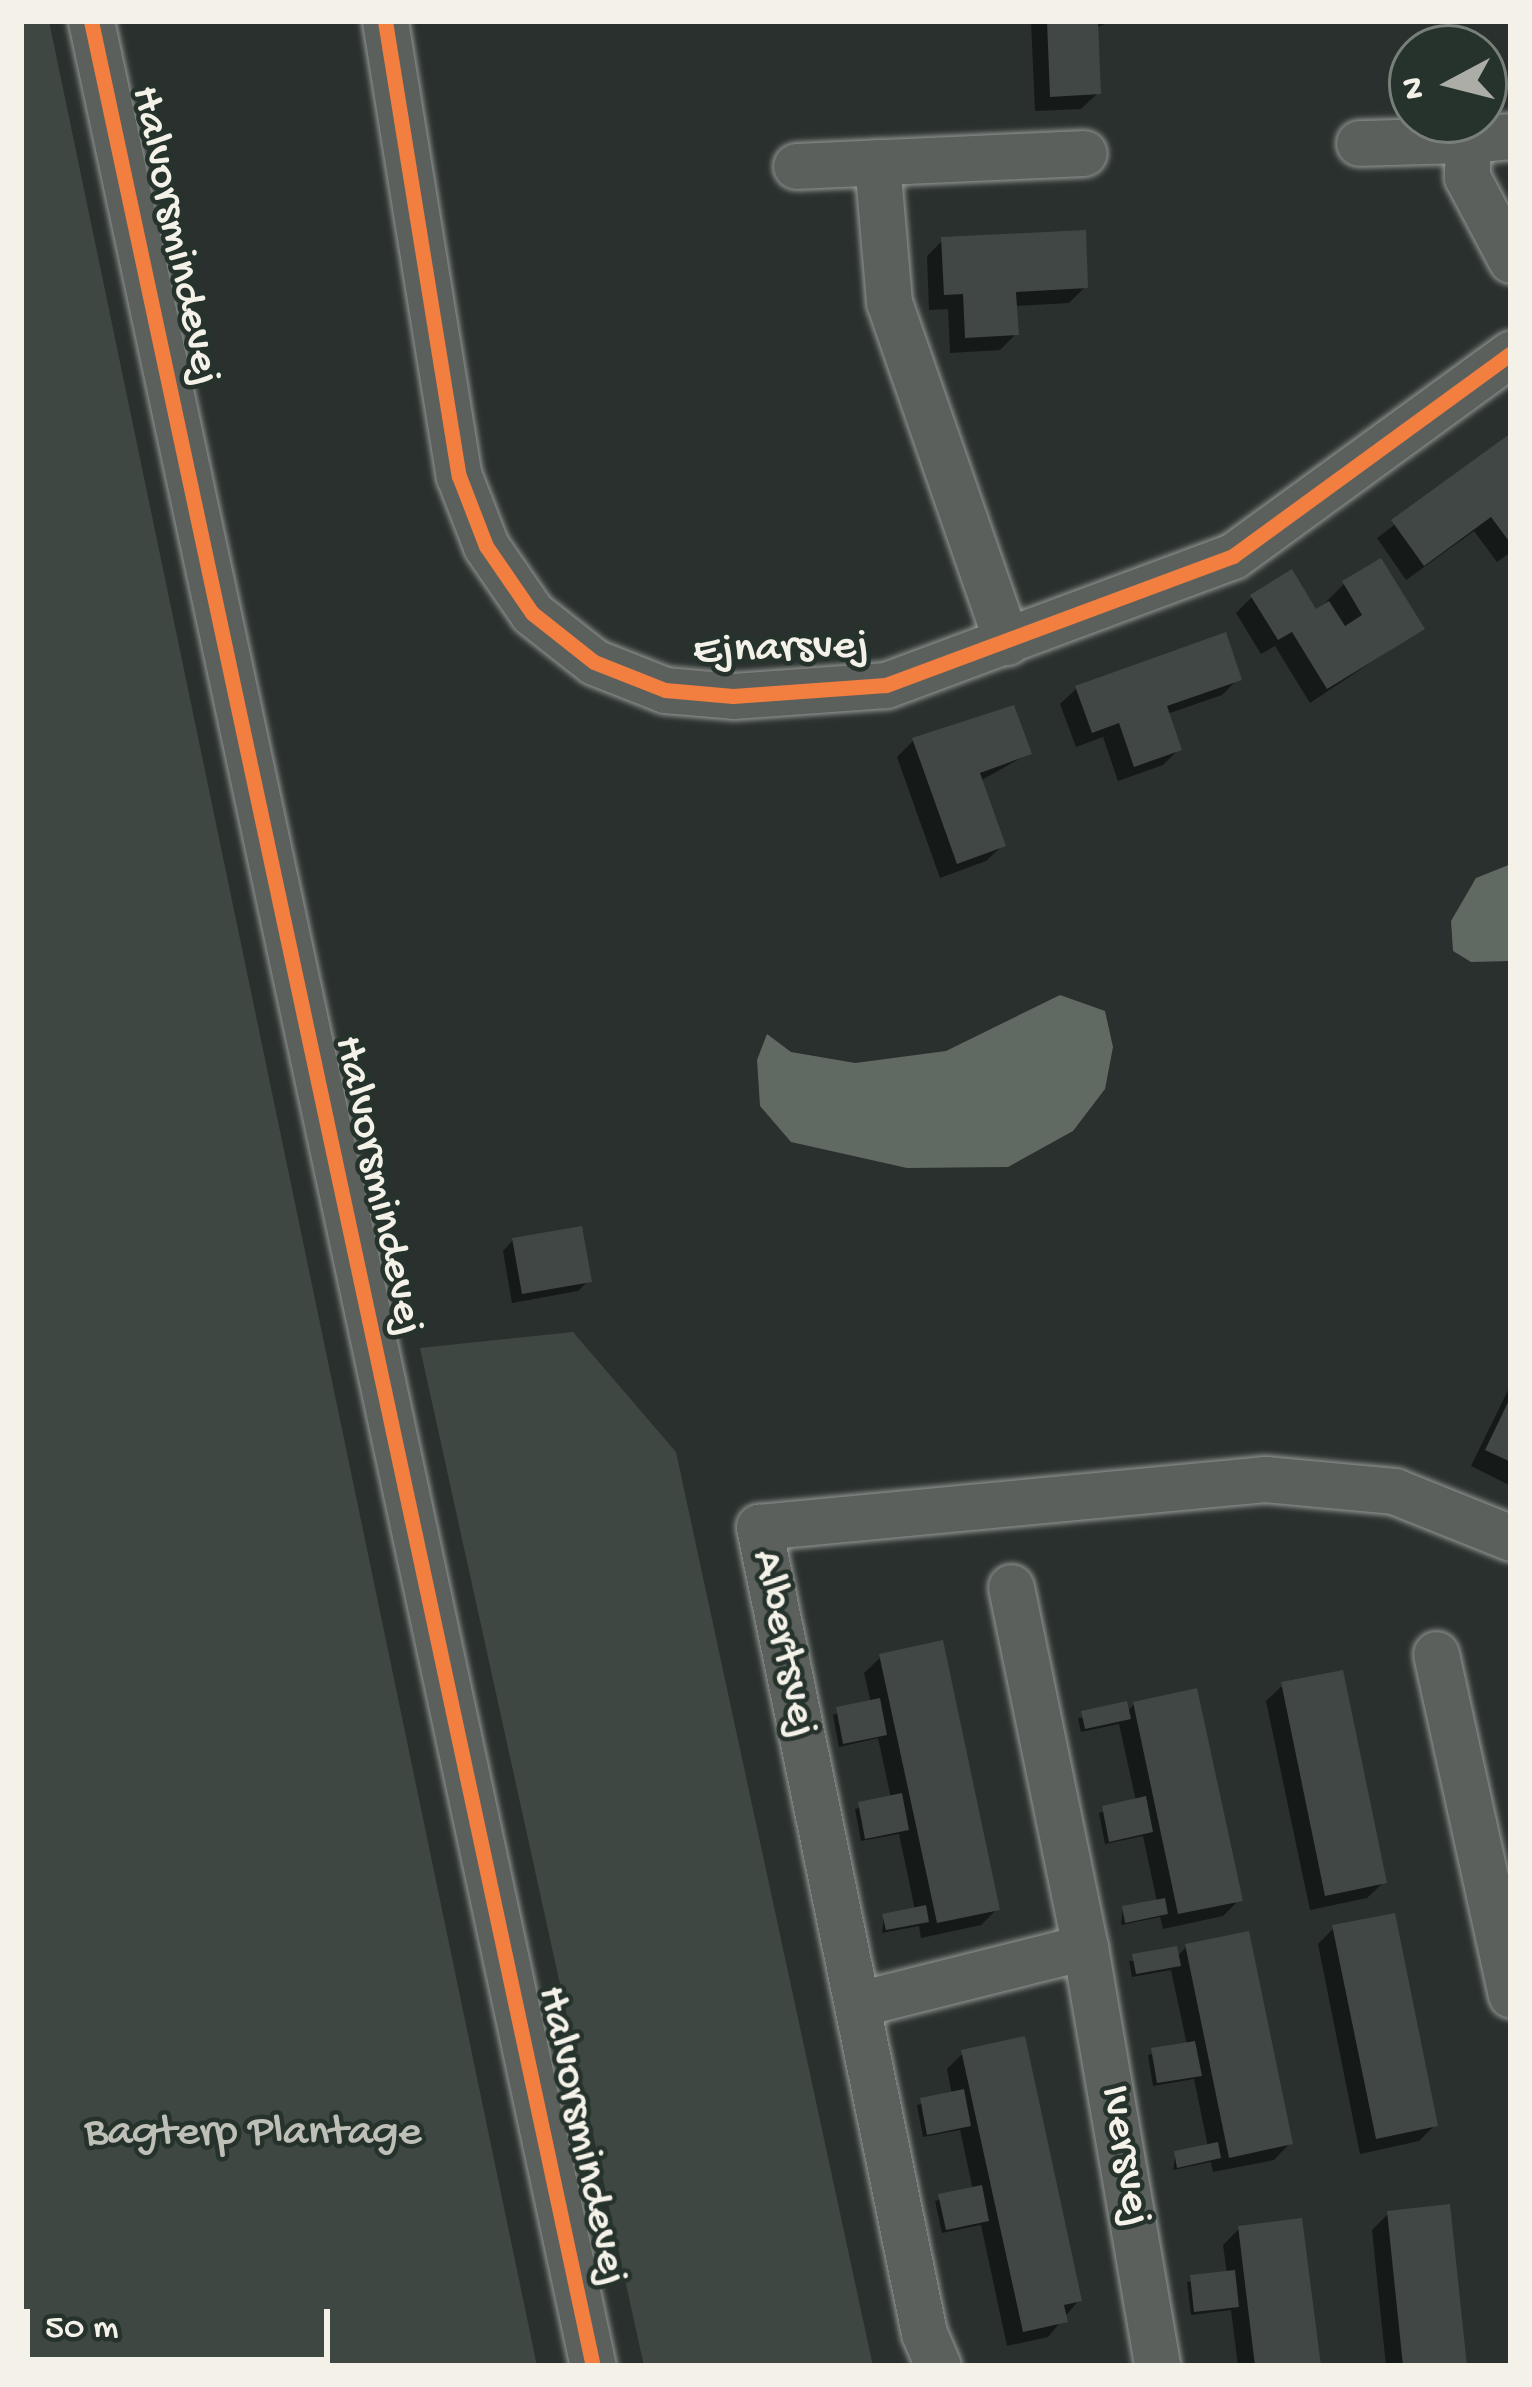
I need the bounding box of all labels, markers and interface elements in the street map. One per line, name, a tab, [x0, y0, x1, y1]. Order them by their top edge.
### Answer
north arrow	[1388, 24, 1508, 144]
text: N	[1395, 75, 1435, 101]
street label: Halvorsmindevej	[116, 81, 232, 391]
street label: Ejnarsvej	[692, 620, 870, 680]
street label: Halvorsmindevej	[319, 1031, 435, 1341]
street label: Albertsvej	[737, 1545, 829, 1743]
street label: Halvorsmindevej	[523, 1981, 639, 2291]
street label: Iversvej	[1085, 2081, 1163, 2231]
park label: Bagterp Plantage	[84, 2107, 422, 2161]
scale bar	[30, 2285, 336, 2359]
text: 50 m	[45, 2308, 118, 2351]

